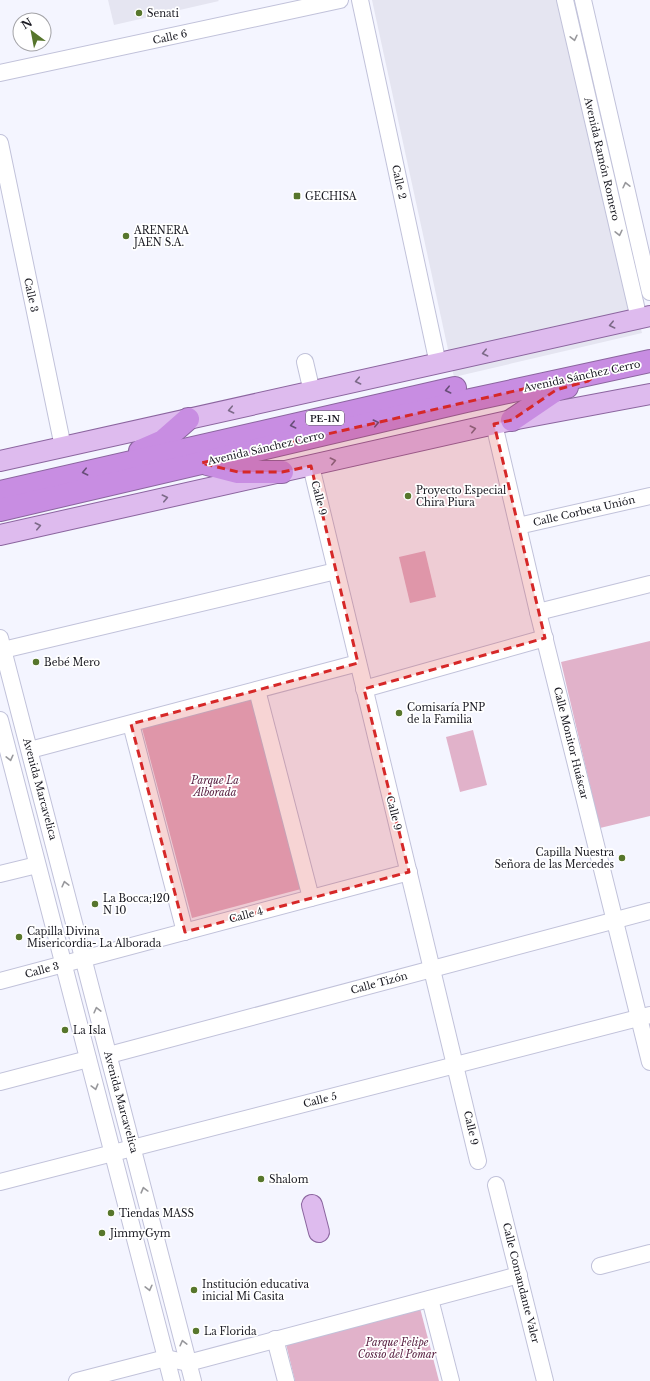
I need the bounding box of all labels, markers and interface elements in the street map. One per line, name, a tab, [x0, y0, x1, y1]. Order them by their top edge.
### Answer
place label: Senati	[147, 7, 179, 20]
marker: Senati	[134, 8, 144, 18]
north arrow	[12, 12, 52, 52]
text: N	[19, 14, 35, 32]
street label: Calle 6	[151, 27, 189, 47]
one-way arrow	[569, 35, 577, 41]
street label: Avenida Ramón Romero	[581, 95, 623, 223]
street label: Calle 2	[389, 164, 409, 200]
one-way arrow	[622, 182, 630, 189]
place label: GECHISA	[305, 190, 357, 203]
marker: GECHISA	[292, 191, 302, 201]
place label: ARENERA JAEN S.A.	[132, 224, 189, 249]
one-way arrow	[614, 229, 623, 236]
marker: ARENERA JAEN S.A.	[121, 231, 131, 241]
street label: Calle 3	[21, 277, 41, 313]
one-way arrow	[609, 320, 615, 328]
one-way arrow	[482, 349, 488, 357]
street label: Avenida Sánchez Cerro	[521, 357, 642, 395]
one-way arrow	[355, 377, 361, 385]
one-way arrow	[444, 385, 451, 394]
one-way arrow	[228, 405, 234, 413]
road number: PE-1N	[306, 411, 344, 425]
one-way arrow	[373, 419, 379, 427]
one-way arrow	[290, 420, 297, 428]
one-way arrow	[470, 425, 476, 433]
street label: Avenida Sánchez Cerro	[206, 428, 326, 468]
one-way arrow	[330, 457, 336, 465]
one-way arrow	[82, 468, 88, 476]
street label: Calle 9	[308, 479, 330, 517]
place label: Proyecto Especial Chira Piura	[416, 484, 506, 509]
marker: Proyecto Especial Chira Piura	[403, 491, 413, 501]
street label: Calle Corbeta Unión	[532, 493, 636, 529]
one-way arrow	[162, 495, 168, 503]
one-way arrow	[35, 523, 41, 531]
place label: Bebé Mero	[44, 656, 101, 669]
marker: Bebé Mero	[31, 657, 41, 667]
street label: Calle Monitor Huáscar	[551, 685, 591, 801]
place label: Comisaría PNP de la Familia	[407, 701, 485, 726]
marker: Comisaría PNP de la Familia	[394, 708, 404, 718]
street label: Avenida Marcavelica	[20, 736, 60, 842]
one-way arrow	[5, 755, 13, 761]
park label: Parque La Alborada	[190, 774, 239, 799]
street label: Calle 9	[383, 794, 405, 832]
place label: Capilla Nuestra Señora de las Mercedes	[495, 846, 614, 871]
marker: Capilla Nuestra Señora de las Mercedes	[617, 853, 627, 863]
one-way arrow	[61, 881, 70, 888]
place label: La Bocca;120 N 10	[103, 892, 170, 917]
marker: La Bocca;120 N 10	[90, 899, 100, 909]
street label: Calle 4	[228, 904, 264, 926]
place label: Capilla Divina Misericordia- La Alborada	[27, 925, 162, 950]
marker: Capilla Divina Misericordia- La Alborada	[14, 932, 24, 942]
street label: Calle 3	[23, 959, 61, 981]
street label: Calle Tizón	[349, 969, 409, 997]
one-way arrow	[94, 1007, 102, 1013]
place label: La Isla	[73, 1024, 106, 1037]
marker: La Isla	[60, 1025, 70, 1035]
street label: Avenida Marcavelica	[101, 1049, 141, 1155]
one-way arrow	[90, 1083, 99, 1090]
street label: Calle 5	[302, 1089, 339, 1110]
street label: Calle 9	[461, 1109, 481, 1147]
place label: Shalom	[269, 1173, 309, 1186]
marker: Shalom	[256, 1174, 266, 1184]
one-way arrow	[141, 1187, 149, 1193]
place label: Tiendas MASS	[119, 1207, 194, 1220]
marker: Tiendas MASS	[106, 1208, 116, 1218]
street label: Calle Comandante Valer	[500, 1221, 542, 1345]
place label: JimmyGym	[108, 1227, 171, 1240]
marker: JimmyGym	[97, 1228, 107, 1238]
place label: Institución educativa inicial Mi Casita	[202, 1278, 310, 1303]
one-way arrow	[144, 1285, 152, 1291]
marker: Institución educativa inicial Mi Casita	[189, 1285, 199, 1295]
place label: La Florida	[204, 1325, 257, 1338]
marker: La Florida	[191, 1326, 201, 1336]
park label: Parque Felipe Cossío del Pomar	[358, 1336, 437, 1361]
one-way arrow	[179, 1340, 188, 1347]

